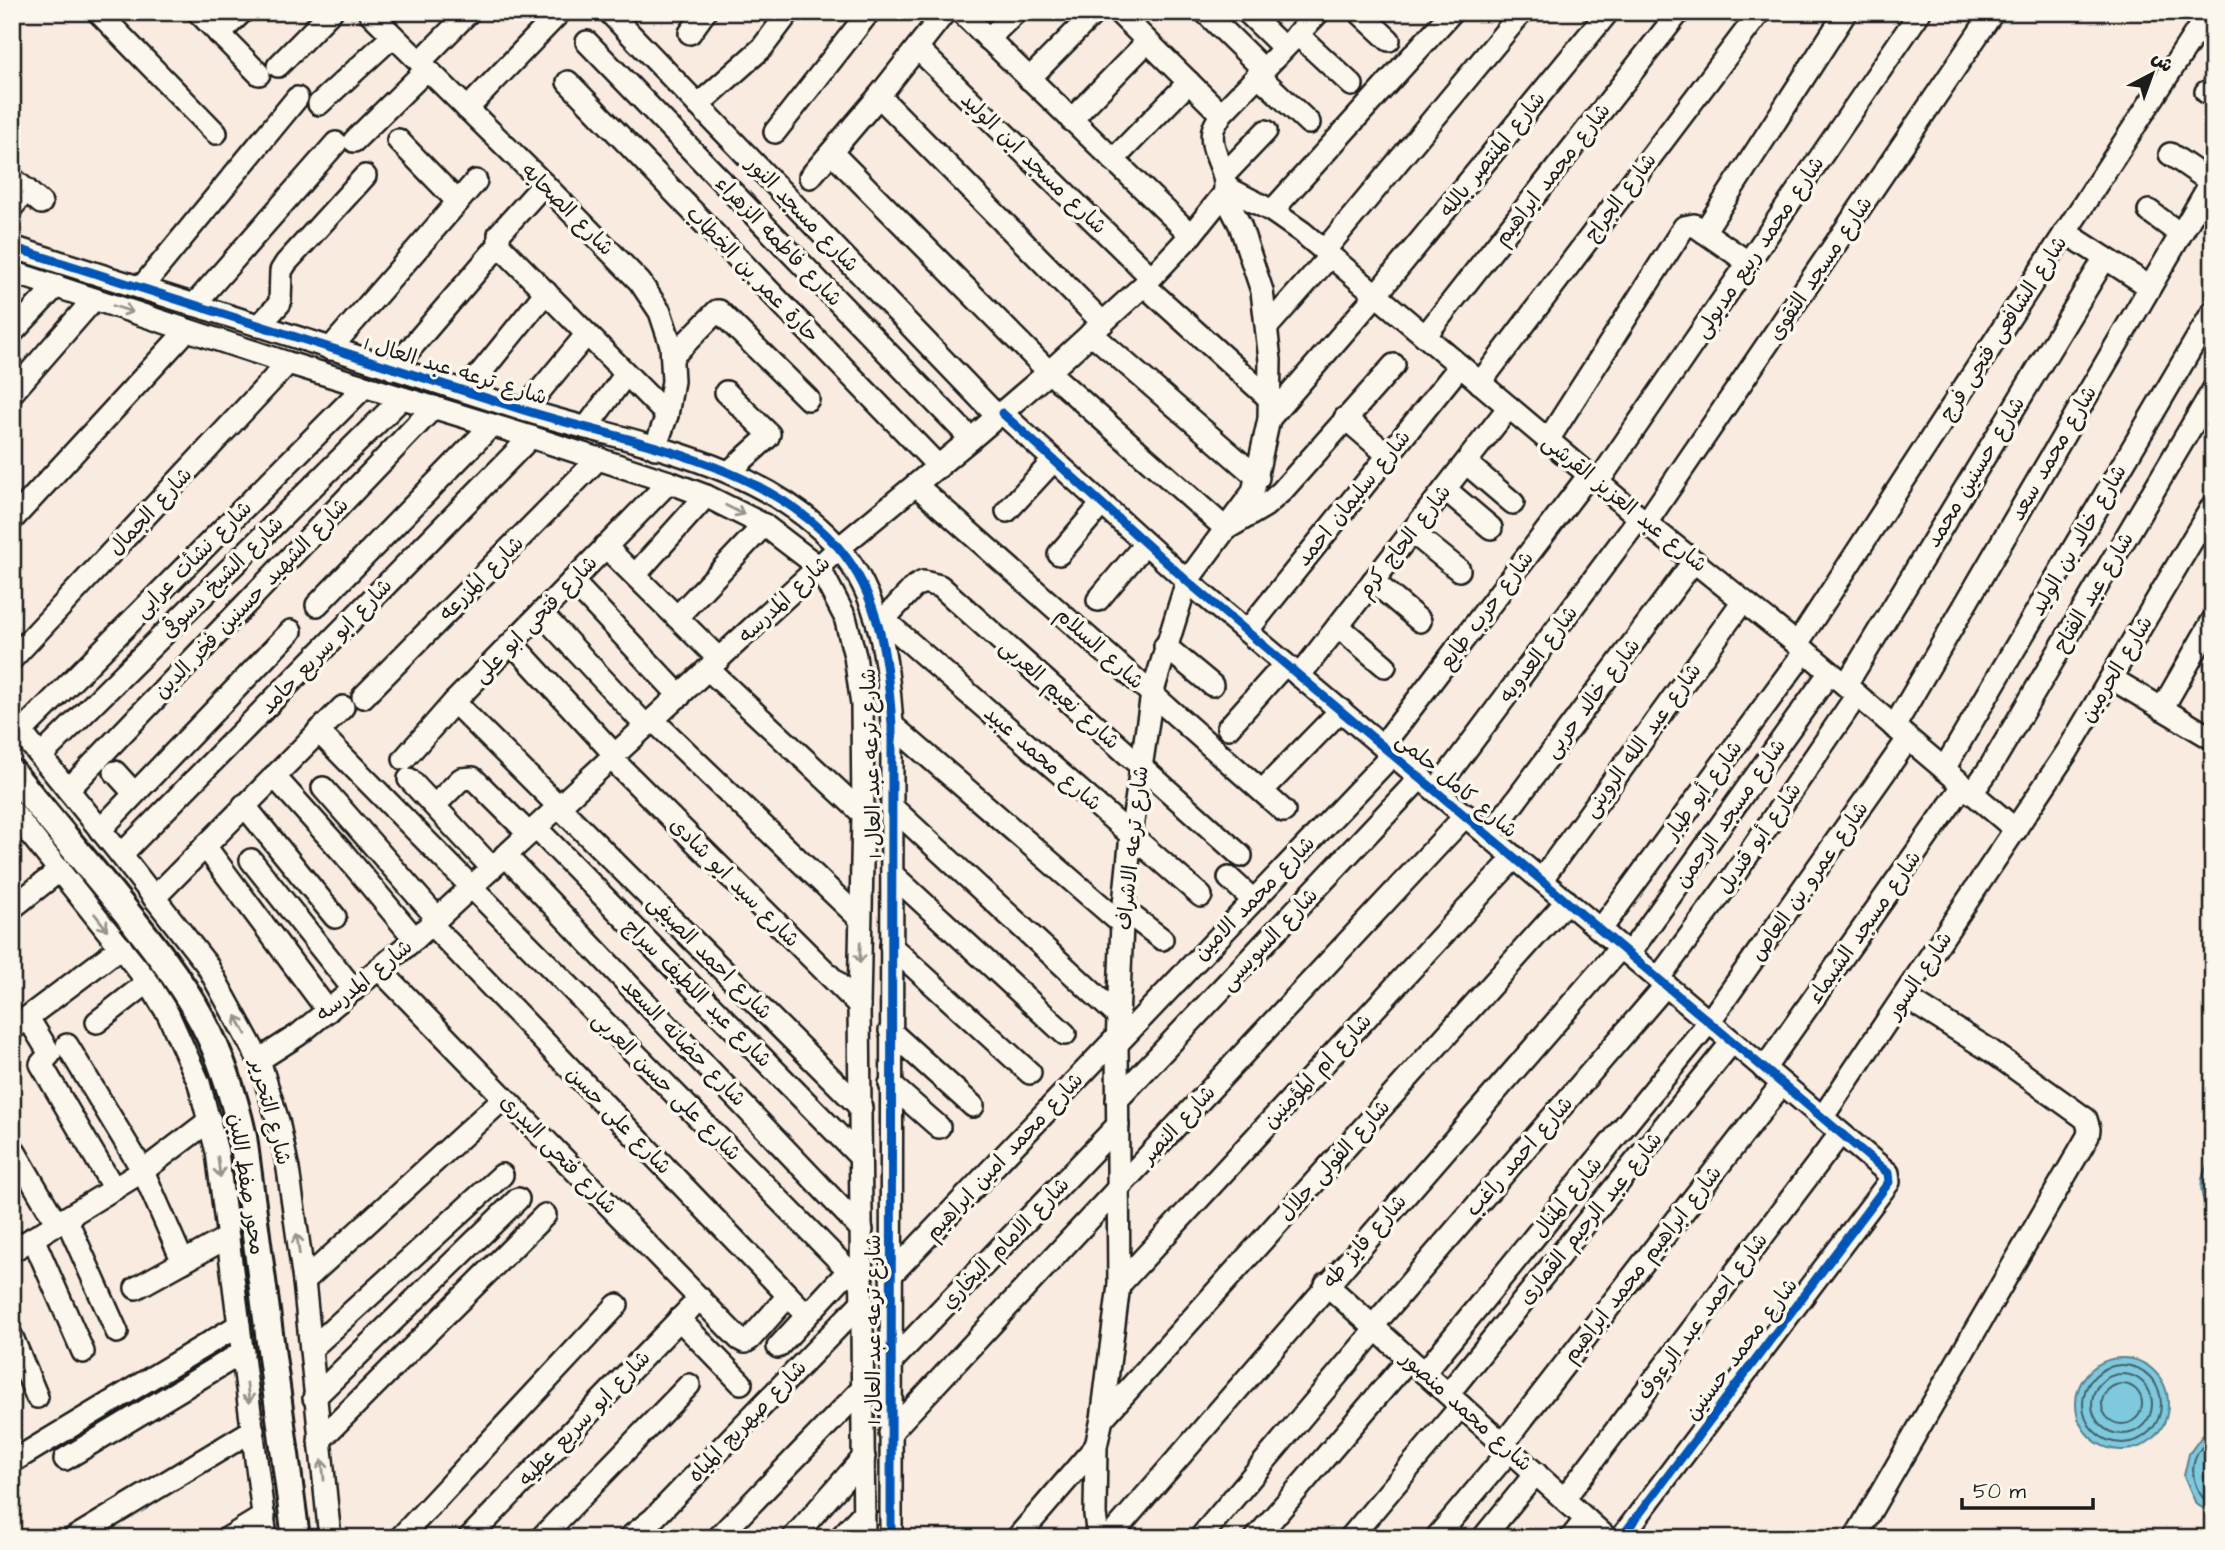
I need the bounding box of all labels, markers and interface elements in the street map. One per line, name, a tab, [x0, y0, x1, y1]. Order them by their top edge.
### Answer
north arrow	[2116, 38, 2186, 108]
text: ش	[2145, 45, 2179, 79]
street label: شارع المنتصر بالله	[1433, 85, 1552, 223]
street label: شارع مسجد ابن الوليد	[954, 86, 1113, 241]
street label: شارع محمد ابراهيم	[1487, 97, 1618, 252]
street label: شارع الجراج	[1577, 147, 1663, 248]
street label: شارع مسجد النور	[738, 149, 865, 279]
street label: شارع محمد ربيع مدبولى	[1688, 151, 1831, 344]
street label: شارع الصحابه	[515, 157, 620, 262]
street label: شارع فاطمه الزهراء	[709, 170, 849, 313]
street label: شارع مسجد التقوى	[1761, 190, 1879, 346]
street label: حارة عمر بن الخطاب	[680, 199, 826, 349]
street label: شارع الشافعى فتحى فرج	[1933, 230, 2074, 426]
one-way arrow	[112, 304, 134, 316]
street label: شارع ترعه عبد العال 1	[361, 329, 551, 412]
street label: شارع محمد سعد	[2003, 380, 2104, 526]
street label: شارع حسنين محمد	[1919, 391, 2032, 553]
street label: شارع سليمان احمد	[1289, 424, 1417, 573]
street label: شارع عبد العزيز القرشى	[1536, 428, 1713, 579]
street label: شارع خالد بن الوليد	[2023, 459, 2134, 621]
street label: شارع الجمال	[102, 461, 199, 562]
street label: شارع الحاج كرم	[1351, 479, 1459, 605]
street label: شارع الشهيد حسنين فخر الدين	[147, 491, 355, 705]
street label: شارع نشأت عرابى	[128, 494, 259, 625]
one-way arrow	[724, 504, 745, 518]
street label: شارع الشيخ دسوقى	[155, 510, 290, 645]
street label: شارع عبد الفتاح	[2046, 527, 2141, 658]
street label: شارع المزرعه	[432, 529, 530, 627]
street label: شارع حرب طايع	[1432, 545, 1541, 676]
street label: شارع فتحى ابو على	[467, 549, 604, 690]
street label: شارع المدرسه	[732, 549, 837, 650]
street label: شارع ابو سريع حامد	[254, 572, 399, 721]
street label: شارع العدويه	[1492, 600, 1585, 709]
street label: شارع السلام	[1048, 601, 1150, 697]
street label: شارع الحرمين	[2073, 610, 2160, 728]
street label: شارع نعيم العربى	[992, 632, 1126, 757]
street label: شارع خالد حربى	[1538, 632, 1647, 764]
street label: شارع عبد الله الروينى	[1576, 657, 1708, 823]
street label: شارع ترعه عبد العال 1	[854, 668, 889, 858]
street label: شارع محمد عبيد	[977, 699, 1108, 818]
street label: شارع كامل حلمى	[1390, 726, 1524, 845]
street label: شارع مسجد الرحمن	[1668, 733, 1793, 894]
street label: شارع أبو طيار	[1656, 735, 1749, 847]
street label: شارع ترعه الاشراف	[1109, 764, 1156, 932]
street label: شارع أبو قنديل	[1710, 777, 1808, 900]
street label: شارع عمرو بن العاص	[1743, 796, 1875, 967]
street label: شارع سيد ابو شادى	[663, 811, 806, 954]
street label: شارع محمد الامين	[1187, 830, 1321, 967]
street label: شارع مسجد الشيماء	[1801, 845, 1928, 1010]
street label: شارع السويسى	[1214, 881, 1325, 997]
street label: شارع احمد الصيفى	[641, 888, 779, 1026]
one-way arrow	[93, 912, 109, 930]
street label: شارع عبد اللطيف سراج	[617, 913, 778, 1074]
street label: شارع السور	[1878, 926, 1959, 1026]
street label: شارع المدرسه	[310, 932, 419, 1028]
one-way arrow	[853, 942, 867, 965]
street label: شارع حضانه السعد	[615, 972, 753, 1113]
street label: شارع على حسن العربى	[587, 1006, 747, 1166]
street label: شارع ام المؤمنين	[1256, 1007, 1379, 1136]
one-way arrow	[234, 1015, 248, 1036]
street label: شارع التحرير	[242, 1054, 299, 1168]
street label: شارع على حسن	[561, 1061, 677, 1179]
street label: شارع محمد امين ابراهيم	[919, 1066, 1091, 1247]
street label: شارع النصر	[1133, 1079, 1222, 1171]
street label: شارع فتحى البدرى	[493, 1088, 624, 1221]
street label: شارع احمد راغب	[1459, 1090, 1580, 1223]
street label: شارع الفولى جلال	[1272, 1093, 1397, 1227]
street label: محور صفط اللبن	[221, 1111, 272, 1257]
street label: شارع عبد الرحيم القمارى	[1512, 1126, 1670, 1311]
street label: شارع المنال	[1526, 1151, 1609, 1244]
one-way arrow	[213, 1155, 226, 1178]
street label: شارع ابراهيم محمد ابراهيم	[1556, 1160, 1729, 1370]
street label: شارع الامام البخاري	[935, 1171, 1077, 1317]
street label: شارع فايز طه	[1315, 1188, 1414, 1295]
street label: شارع احمد عبد الرءوف	[1630, 1227, 1775, 1406]
one-way arrow	[292, 1233, 305, 1256]
street label: شارع ترعه عبد العال 1	[859, 1234, 888, 1424]
street label: شارع محمد حسنين	[1678, 1272, 1805, 1426]
street label: شارع محمد منصور	[1393, 1343, 1539, 1478]
street label: شارع ابو سريع عطيه	[512, 1344, 657, 1493]
street label: شارع صهريج المياه	[681, 1354, 813, 1489]
one-way arrow	[242, 1381, 255, 1404]
one-way arrow	[316, 1459, 329, 1482]
scale bar	[1962, 1466, 2094, 1510]
text: 50 m	[1973, 1477, 2027, 1506]

